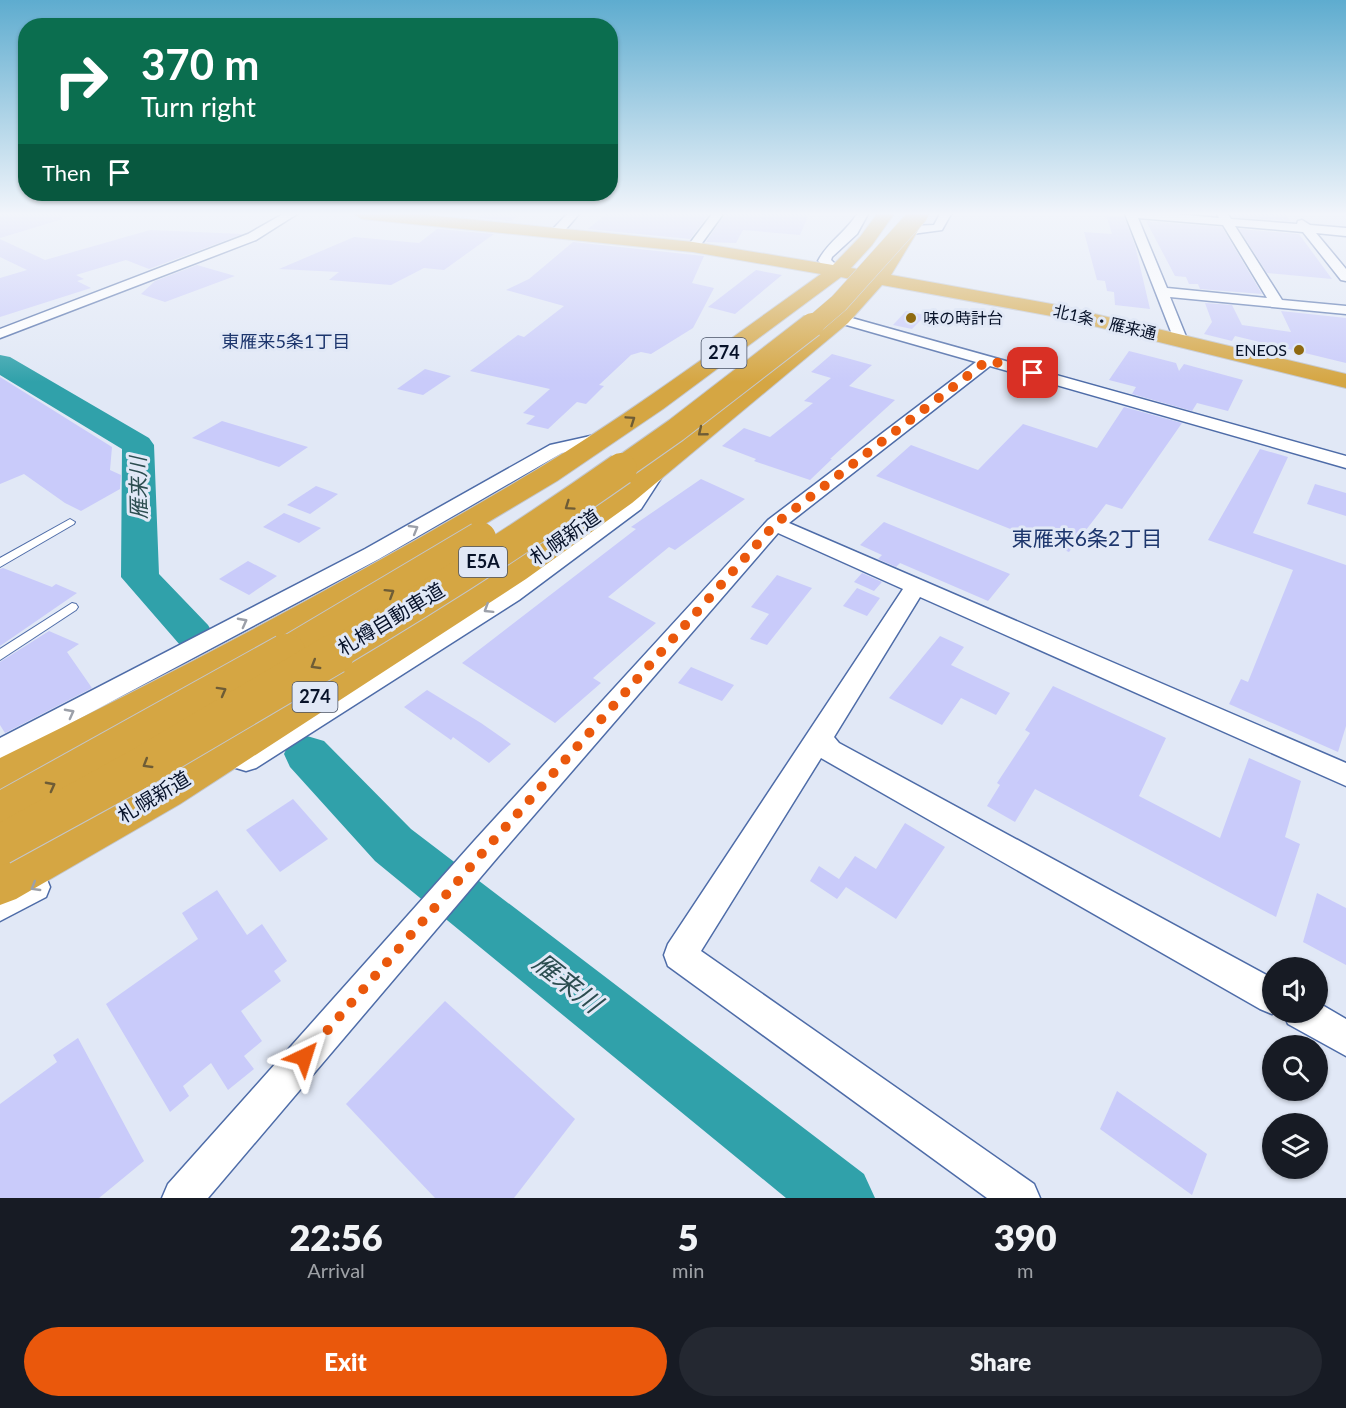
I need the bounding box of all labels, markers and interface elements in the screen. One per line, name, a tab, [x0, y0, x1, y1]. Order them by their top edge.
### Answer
text: 370 m	[141, 39, 259, 89]
icon: right	[42, 42, 120, 120]
text: Turn right	[141, 90, 256, 123]
icon: arrive	[103, 156, 136, 189]
text: Then	[42, 159, 91, 186]
street label: 北1条・雁来通	[1052, 300, 1159, 343]
place label: 味の時計台	[923, 308, 1003, 327]
marker: 味の時計台	[904, 311, 918, 325]
district label: 東雁来5条1丁目	[222, 330, 350, 352]
road number: 274	[702, 338, 746, 368]
place label: ENEOS	[1235, 340, 1287, 359]
marker: ENEOS	[1292, 343, 1306, 357]
pin	[1007, 347, 1058, 398]
icon: arrive	[1016, 356, 1049, 389]
one-way arrow	[625, 415, 635, 427]
one-way arrow	[698, 424, 709, 435]
water label: 雁来川	[124, 454, 151, 520]
one-way arrow	[564, 499, 575, 510]
street label: 札幌新道	[525, 503, 604, 569]
one-way arrow	[408, 525, 418, 537]
district label: 東雁来6条2丁目	[1012, 525, 1162, 550]
road number: E5A	[459, 547, 507, 577]
street label: 札樽自動車道	[333, 577, 448, 659]
one-way arrow	[384, 588, 394, 600]
one-way arrow	[483, 602, 494, 613]
one-way arrow	[236, 618, 247, 629]
one-way arrow	[311, 658, 321, 670]
road number: 274	[292, 682, 338, 712]
one-way arrow	[216, 687, 226, 698]
one-way arrow	[64, 709, 75, 720]
one-way arrow	[143, 757, 153, 769]
street label: 札幌新道	[113, 765, 194, 827]
one-way arrow	[45, 782, 56, 793]
one-way arrow	[31, 879, 41, 891]
water label: 雁来川	[527, 946, 611, 1021]
map controls	[1262, 957, 1328, 1179]
button: sound	[1262, 957, 1328, 1023]
position arrow	[272, 1025, 336, 1089]
button: search	[1262, 1035, 1328, 1101]
button: layers	[1262, 1113, 1328, 1179]
text: 22:56	[289, 1215, 383, 1259]
text: 5	[678, 1215, 699, 1259]
text: 390	[994, 1215, 1057, 1259]
text: Arrival	[307, 1258, 365, 1282]
text: min	[672, 1258, 704, 1282]
text: m	[1017, 1258, 1033, 1282]
button: Exit	[24, 1327, 667, 1396]
button: Share	[679, 1327, 1322, 1396]

